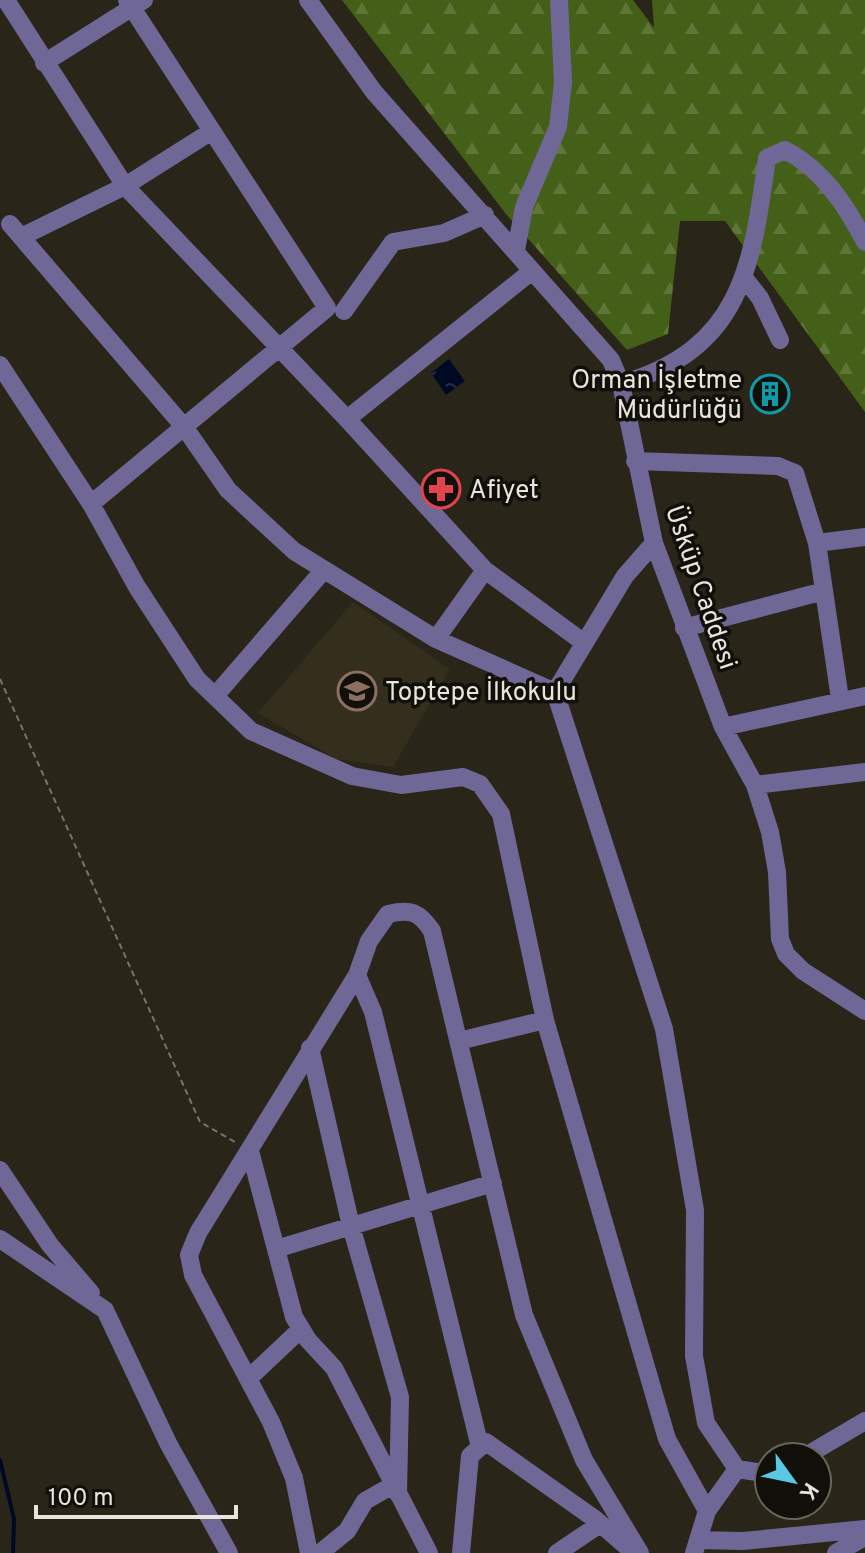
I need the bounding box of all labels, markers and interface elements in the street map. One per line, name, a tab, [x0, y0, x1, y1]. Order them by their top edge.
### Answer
place label: Orman İşletme Müdürlüğü	[571, 364, 742, 428]
building icon: Orman İşletme Müdürlüğü	[749, 373, 791, 415]
pharmacy icon: Afiyet	[420, 468, 462, 510]
place label: Afiyet	[469, 475, 539, 508]
street label: Üsküp Caddesi	[656, 501, 744, 674]
school or university icon: Toptepe İlkokulu	[336, 670, 378, 712]
place label: Toptepe İlkokulu	[385, 676, 577, 710]
north arrow	[753, 1441, 833, 1521]
scale bar	[36, 1469, 236, 1519]
text: K	[792, 1477, 823, 1504]
text: 100 m	[48, 1484, 114, 1514]

